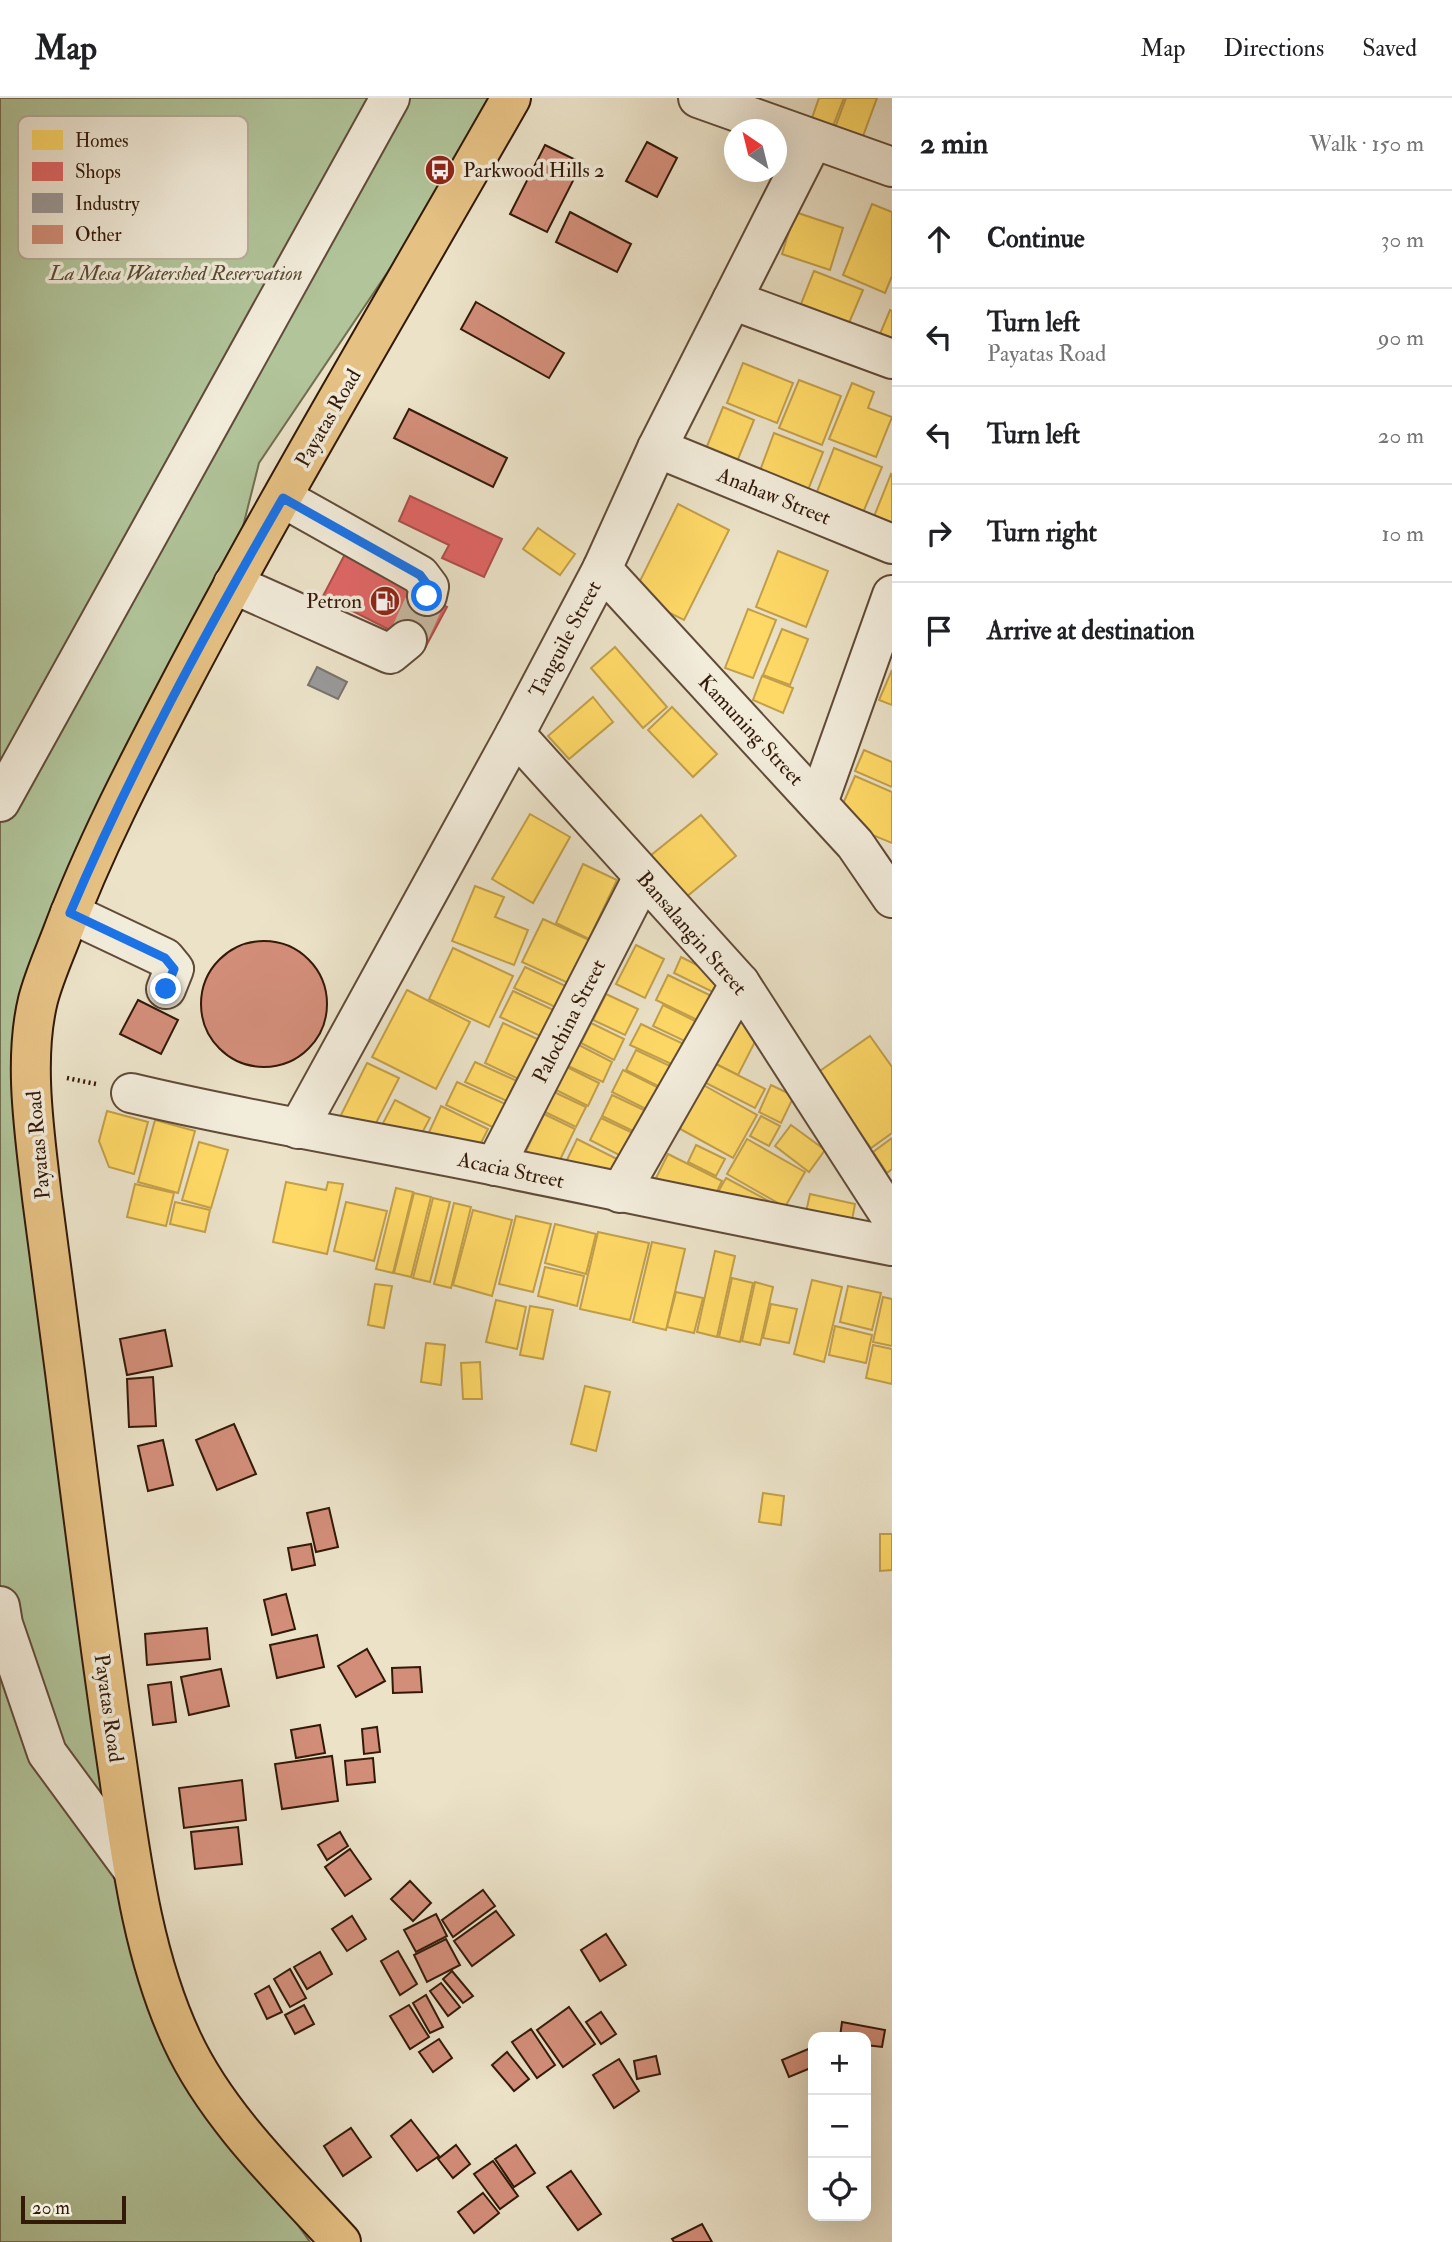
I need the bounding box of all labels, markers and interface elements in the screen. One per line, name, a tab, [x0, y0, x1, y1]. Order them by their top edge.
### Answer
text: Map	[35, 28, 97, 69]
text: Map	[1140, 33, 1185, 64]
text: Directions	[1223, 33, 1324, 64]
text: Saved	[1362, 33, 1417, 64]
legend	[18, 116, 248, 259]
north arrow	[724, 119, 787, 182]
text: 2 min	[920, 125, 988, 162]
text: Homes	[75, 129, 129, 153]
text: Walk · 150 m	[1310, 129, 1424, 158]
bus stop icon: Parkwood Hills 2	[423, 153, 457, 187]
place label: Parkwood Hills 2	[463, 157, 605, 184]
text: Shops	[75, 160, 121, 185]
text: Industry	[75, 192, 140, 216]
icon: ahead	[920, 220, 958, 258]
text: Other	[75, 223, 122, 247]
text: Continue	[987, 223, 1085, 255]
text: 30 m	[1381, 225, 1424, 254]
park label: La Mesa Watershed Reservation	[48, 260, 303, 287]
text: Turn left	[987, 307, 1080, 339]
icon: left	[920, 318, 958, 356]
text: 90 m	[1378, 323, 1424, 352]
text: Payatas Road	[987, 339, 1106, 368]
street label: Payatas Road	[289, 364, 368, 472]
icon: left	[920, 416, 958, 454]
text: Turn left	[987, 419, 1080, 451]
text: 20 m	[1378, 421, 1424, 450]
street label: Anahaw Street	[712, 461, 835, 532]
icon: right	[920, 514, 958, 552]
text: Turn right	[987, 517, 1097, 549]
text: 10 m	[1381, 519, 1424, 548]
street label: Tanguile Street	[523, 576, 608, 702]
route start	[411, 580, 442, 611]
fuel station icon: Petron	[368, 584, 402, 618]
place label: Petron	[306, 588, 362, 615]
icon: arrive	[920, 612, 958, 650]
text: Arrive at destination	[987, 615, 1195, 647]
street label: Kamuning Street	[692, 669, 809, 792]
street label: Bansalangin Street	[630, 866, 753, 1001]
street label: Palochina Street	[527, 955, 612, 1088]
route end	[150, 973, 181, 1004]
street label: Payatas Road	[20, 1089, 57, 1200]
street label: Acacia Street	[454, 1146, 567, 1195]
street label: Payatas Road	[88, 1652, 130, 1765]
map controls	[808, 2032, 871, 2221]
button: +	[808, 2032, 871, 2095]
button: −	[808, 2095, 871, 2158]
button: locate	[808, 2158, 871, 2221]
scale bar	[21, 2193, 126, 2225]
text: 20 m	[32, 2196, 70, 2220]

